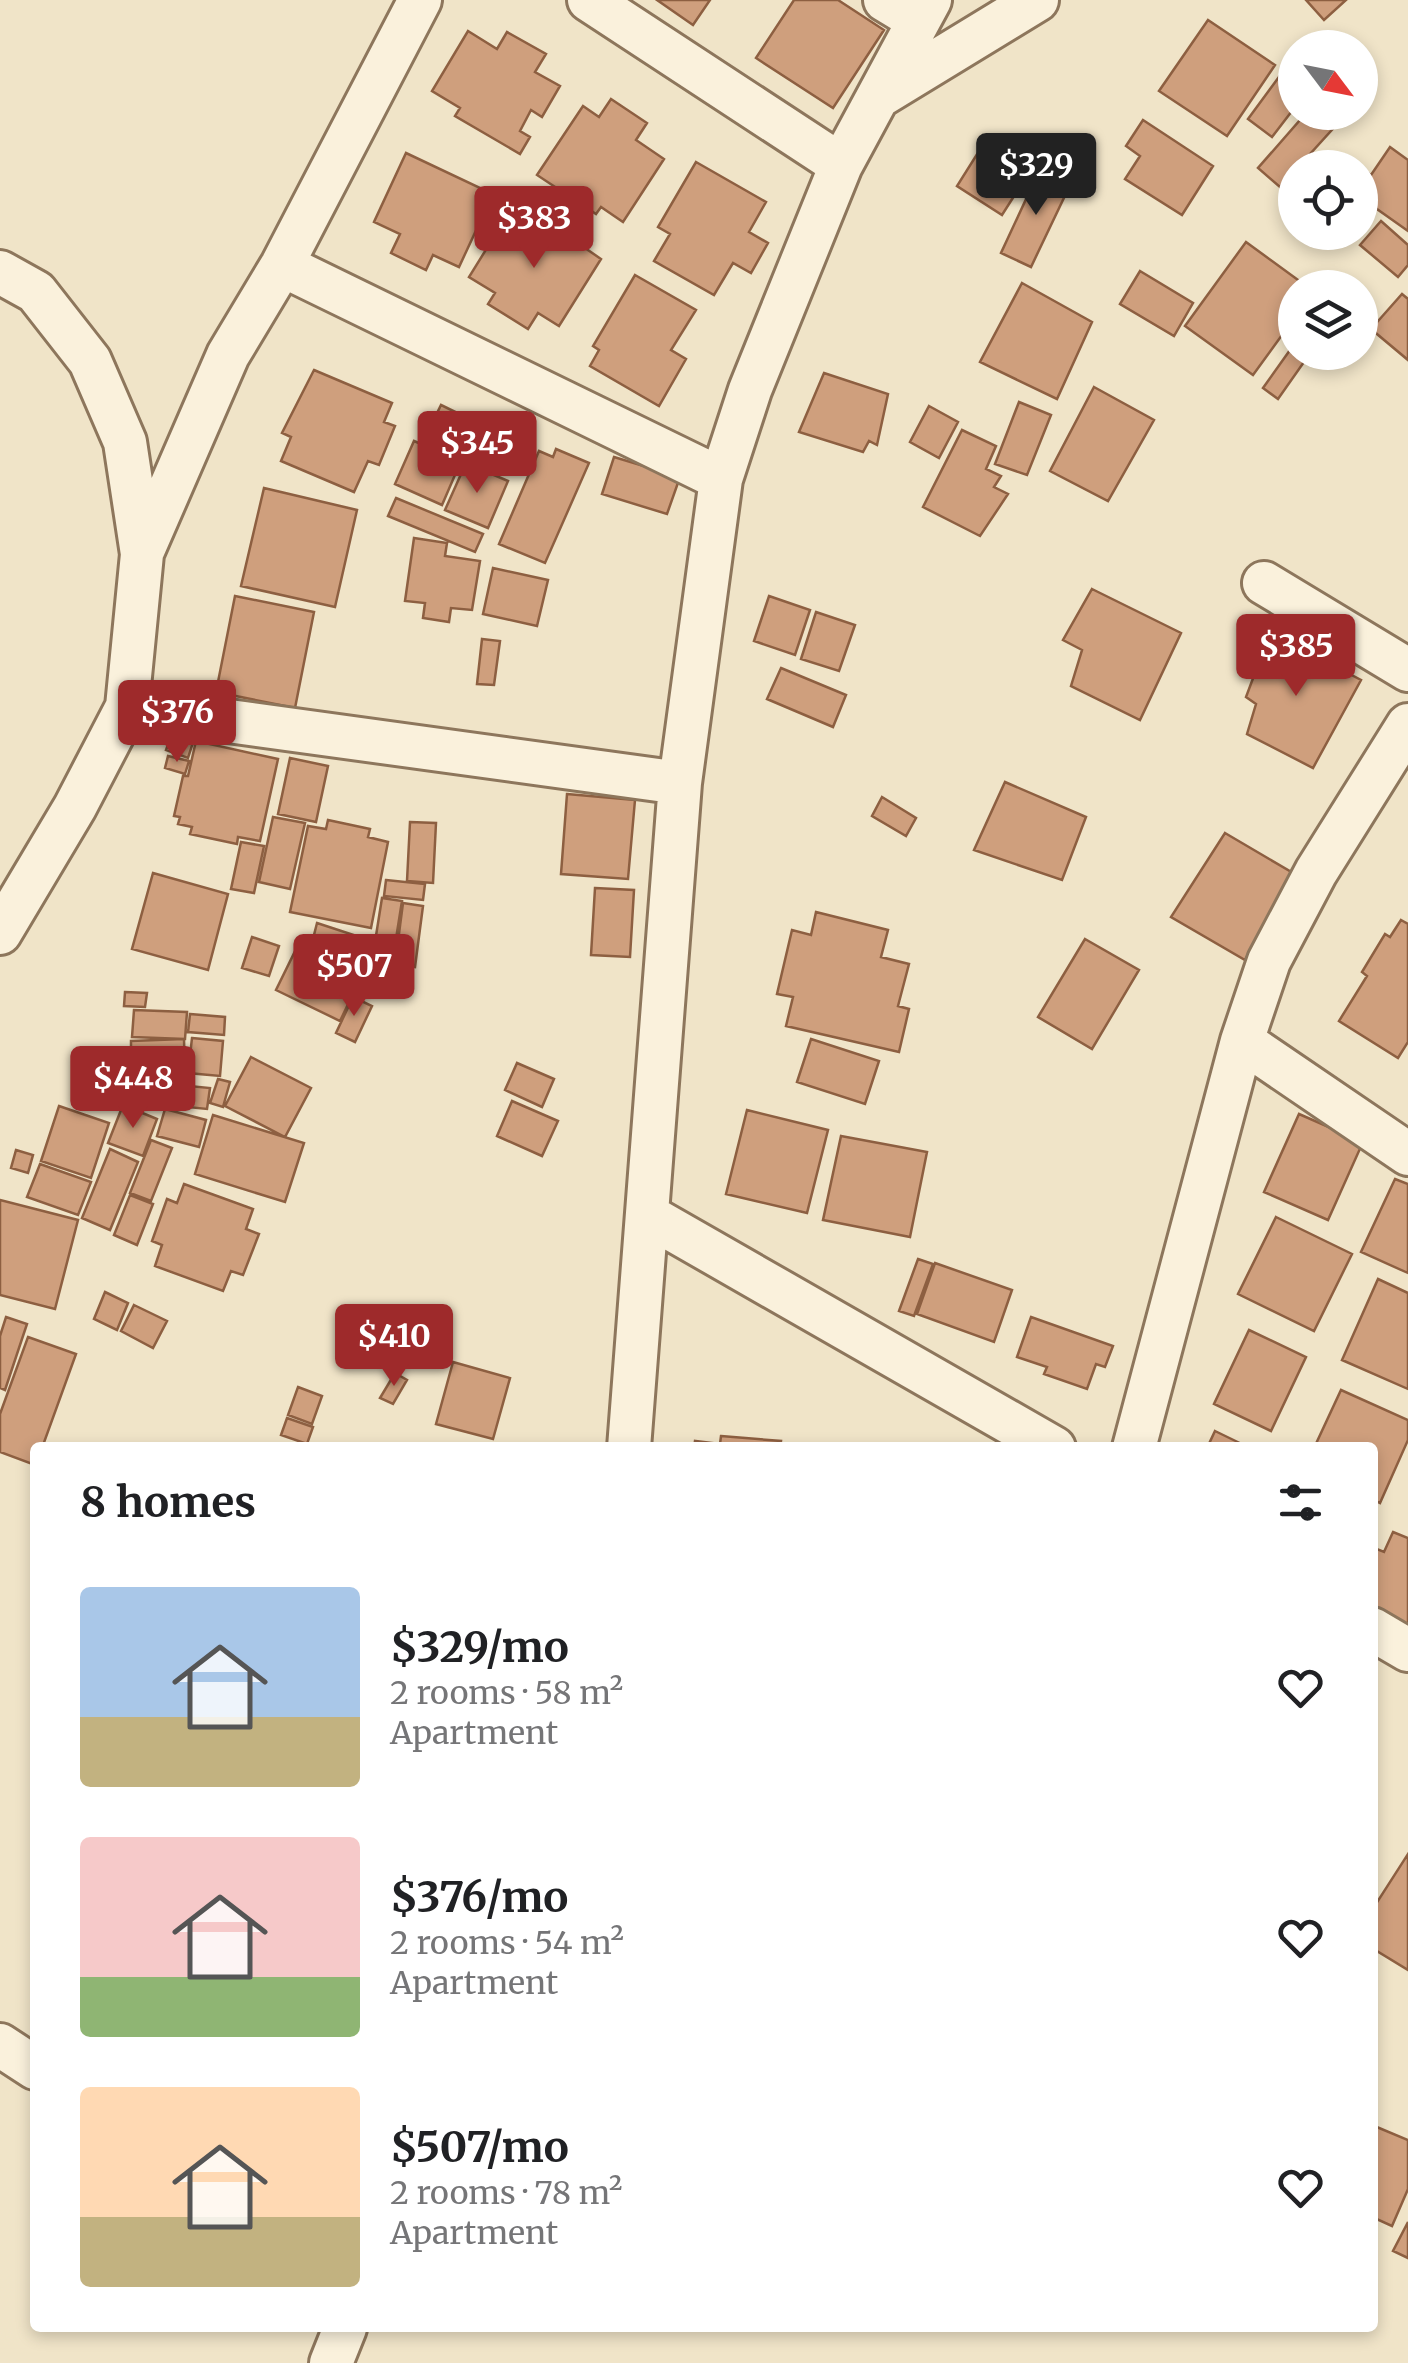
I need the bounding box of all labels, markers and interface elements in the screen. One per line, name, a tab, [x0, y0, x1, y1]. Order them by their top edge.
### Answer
north arrow	[1278, 30, 1378, 130]
map controls	[1278, 30, 1378, 370]
pin: $329	[977, 133, 1095, 218]
text: $329	[998, 145, 1074, 185]
button: locate	[1278, 150, 1378, 250]
pin: $383	[475, 186, 593, 271]
text: $383	[496, 198, 572, 238]
button: layers	[1278, 270, 1378, 370]
pin: $345	[418, 411, 536, 496]
text: $345	[440, 423, 514, 463]
pin: $385	[1237, 614, 1355, 699]
text: $385	[1258, 626, 1334, 666]
pin: $376	[118, 680, 236, 765]
text: $376	[140, 692, 214, 732]
pin: $507	[295, 934, 413, 1019]
text: $507	[315, 946, 393, 986]
pin: $448	[74, 1046, 192, 1131]
text: $448	[92, 1058, 174, 1098]
pin: $410	[335, 1304, 453, 1389]
text: $410	[357, 1316, 431, 1356]
icon: filters	[1273, 1475, 1328, 1530]
text: 8 homes	[80, 1476, 256, 1528]
text: $329/mo	[390, 1621, 569, 1673]
icon: home	[160, 1627, 280, 1747]
icon: heart	[1273, 1660, 1328, 1715]
text: 2 rooms · 58 m²	[390, 1673, 623, 1713]
text: Apartment	[390, 1713, 558, 1753]
text: $376/mo	[390, 1871, 568, 1923]
icon: home	[160, 1877, 280, 1997]
icon: heart	[1273, 1910, 1328, 1965]
text: 2 rooms · 54 m²	[390, 1923, 624, 1963]
text: Apartment	[390, 1963, 558, 2003]
text: $507/mo	[390, 2121, 569, 2173]
icon: home	[160, 2127, 280, 2247]
icon: heart	[1273, 2160, 1328, 2215]
text: 2 rooms · 78 m²	[390, 2173, 622, 2213]
text: Apartment	[390, 2213, 558, 2253]

